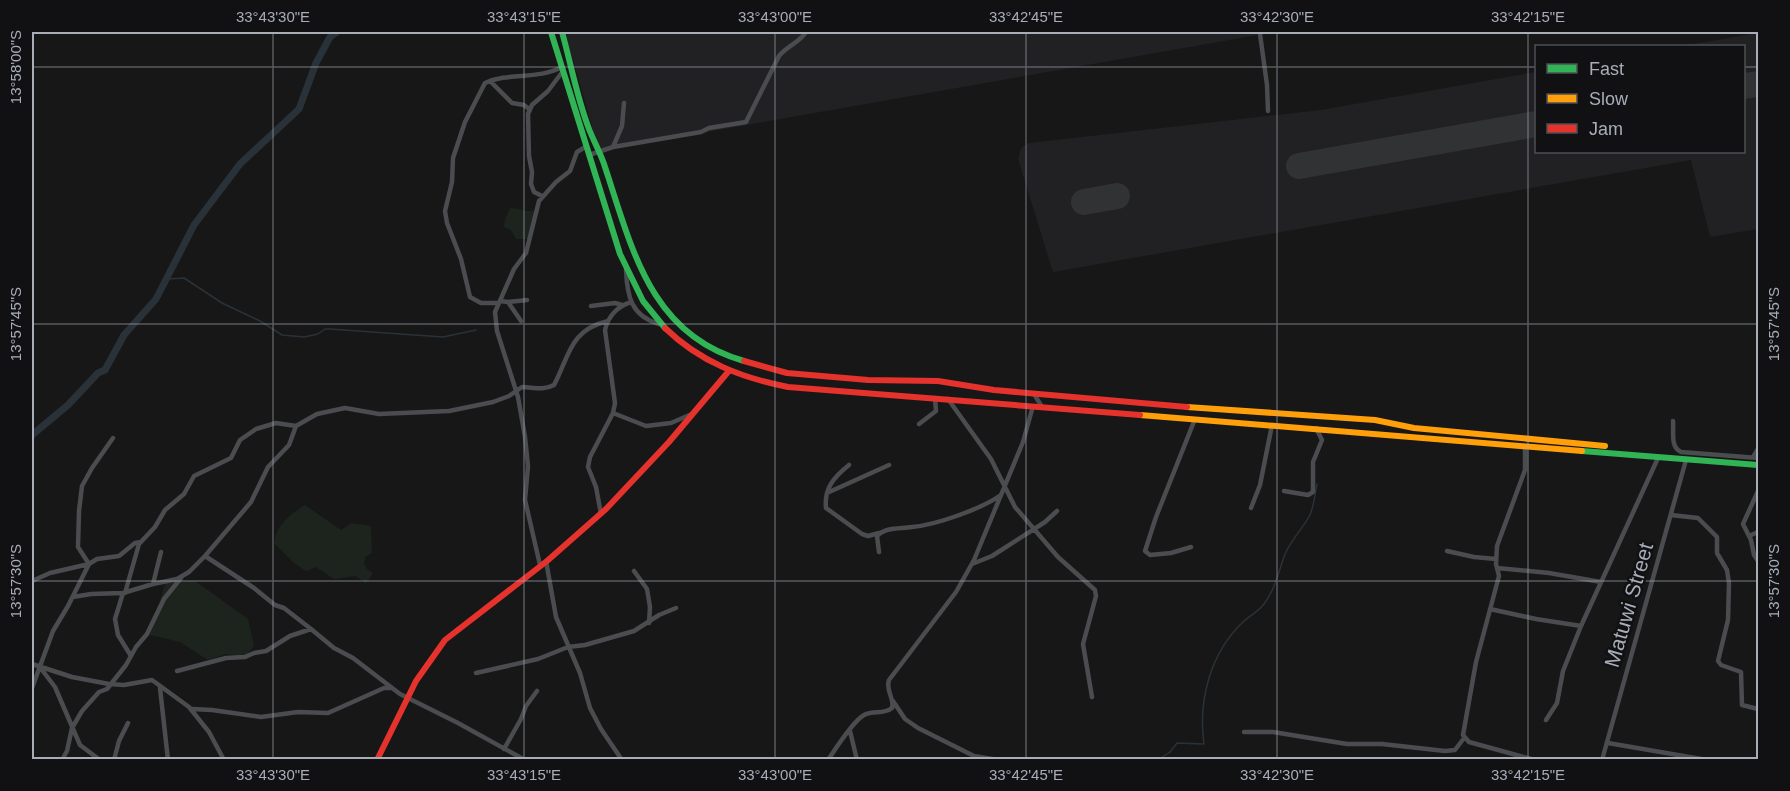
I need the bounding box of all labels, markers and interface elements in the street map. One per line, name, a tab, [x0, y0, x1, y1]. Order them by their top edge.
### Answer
text: 33°43'30"E	[236, 8, 310, 25]
text: 33°43'15"E	[487, 8, 561, 25]
text: 33°43'00"E	[738, 8, 812, 25]
text: 33°42'45"E	[989, 8, 1063, 25]
text: 33°42'30"E	[1240, 8, 1314, 25]
text: 33°42'15"E	[1491, 8, 1565, 25]
text: 13°58'00"S	[7, 30, 24, 104]
legend	[1535, 45, 1745, 153]
text: Fast	[1589, 59, 1624, 79]
text: Slow	[1589, 89, 1629, 109]
text: Jam	[1589, 119, 1623, 139]
text: 13°57'45"S	[7, 287, 24, 361]
text: 13°57'45"S	[1765, 287, 1782, 361]
street label: Matuwi Street	[1600, 540, 1657, 670]
text: 13°57'30"S	[7, 544, 24, 618]
text: 13°57'30"S	[1765, 544, 1782, 618]
text: 33°43'30"E	[236, 766, 310, 783]
text: 33°43'15"E	[487, 766, 561, 783]
text: 33°43'00"E	[738, 766, 812, 783]
text: 33°42'45"E	[989, 766, 1063, 783]
text: 33°42'30"E	[1240, 766, 1314, 783]
text: 33°42'15"E	[1491, 766, 1565, 783]

